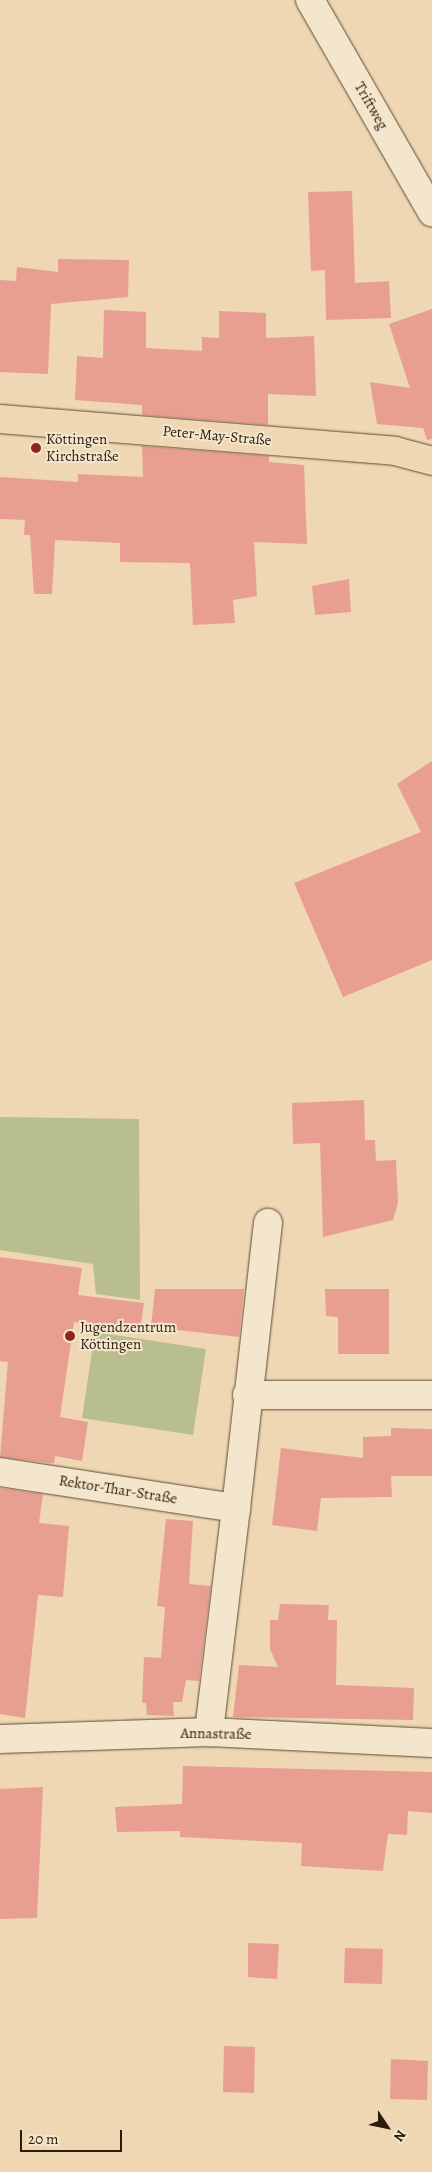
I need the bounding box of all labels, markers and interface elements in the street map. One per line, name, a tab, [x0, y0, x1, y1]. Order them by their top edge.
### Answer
street label: Triftweg	[350, 79, 392, 133]
street label: Peter-May-Straße	[162, 422, 272, 450]
place label: Köttingen Kirchstraße	[46, 430, 119, 465]
marker: Köttingen Kirchstraße	[30, 442, 42, 454]
place label: Jugendzentrum Köttingen	[80, 1318, 176, 1353]
marker: Jugendzentrum Köttingen	[64, 1330, 76, 1342]
street label: Rektor-Thar-Straße	[58, 1472, 178, 1508]
street label: Annastraße	[180, 1724, 252, 1744]
north arrow	[362, 2102, 412, 2152]
scale bar	[22, 2120, 125, 2152]
text: N	[389, 2126, 411, 2145]
text: 20 m	[28, 2129, 59, 2149]

